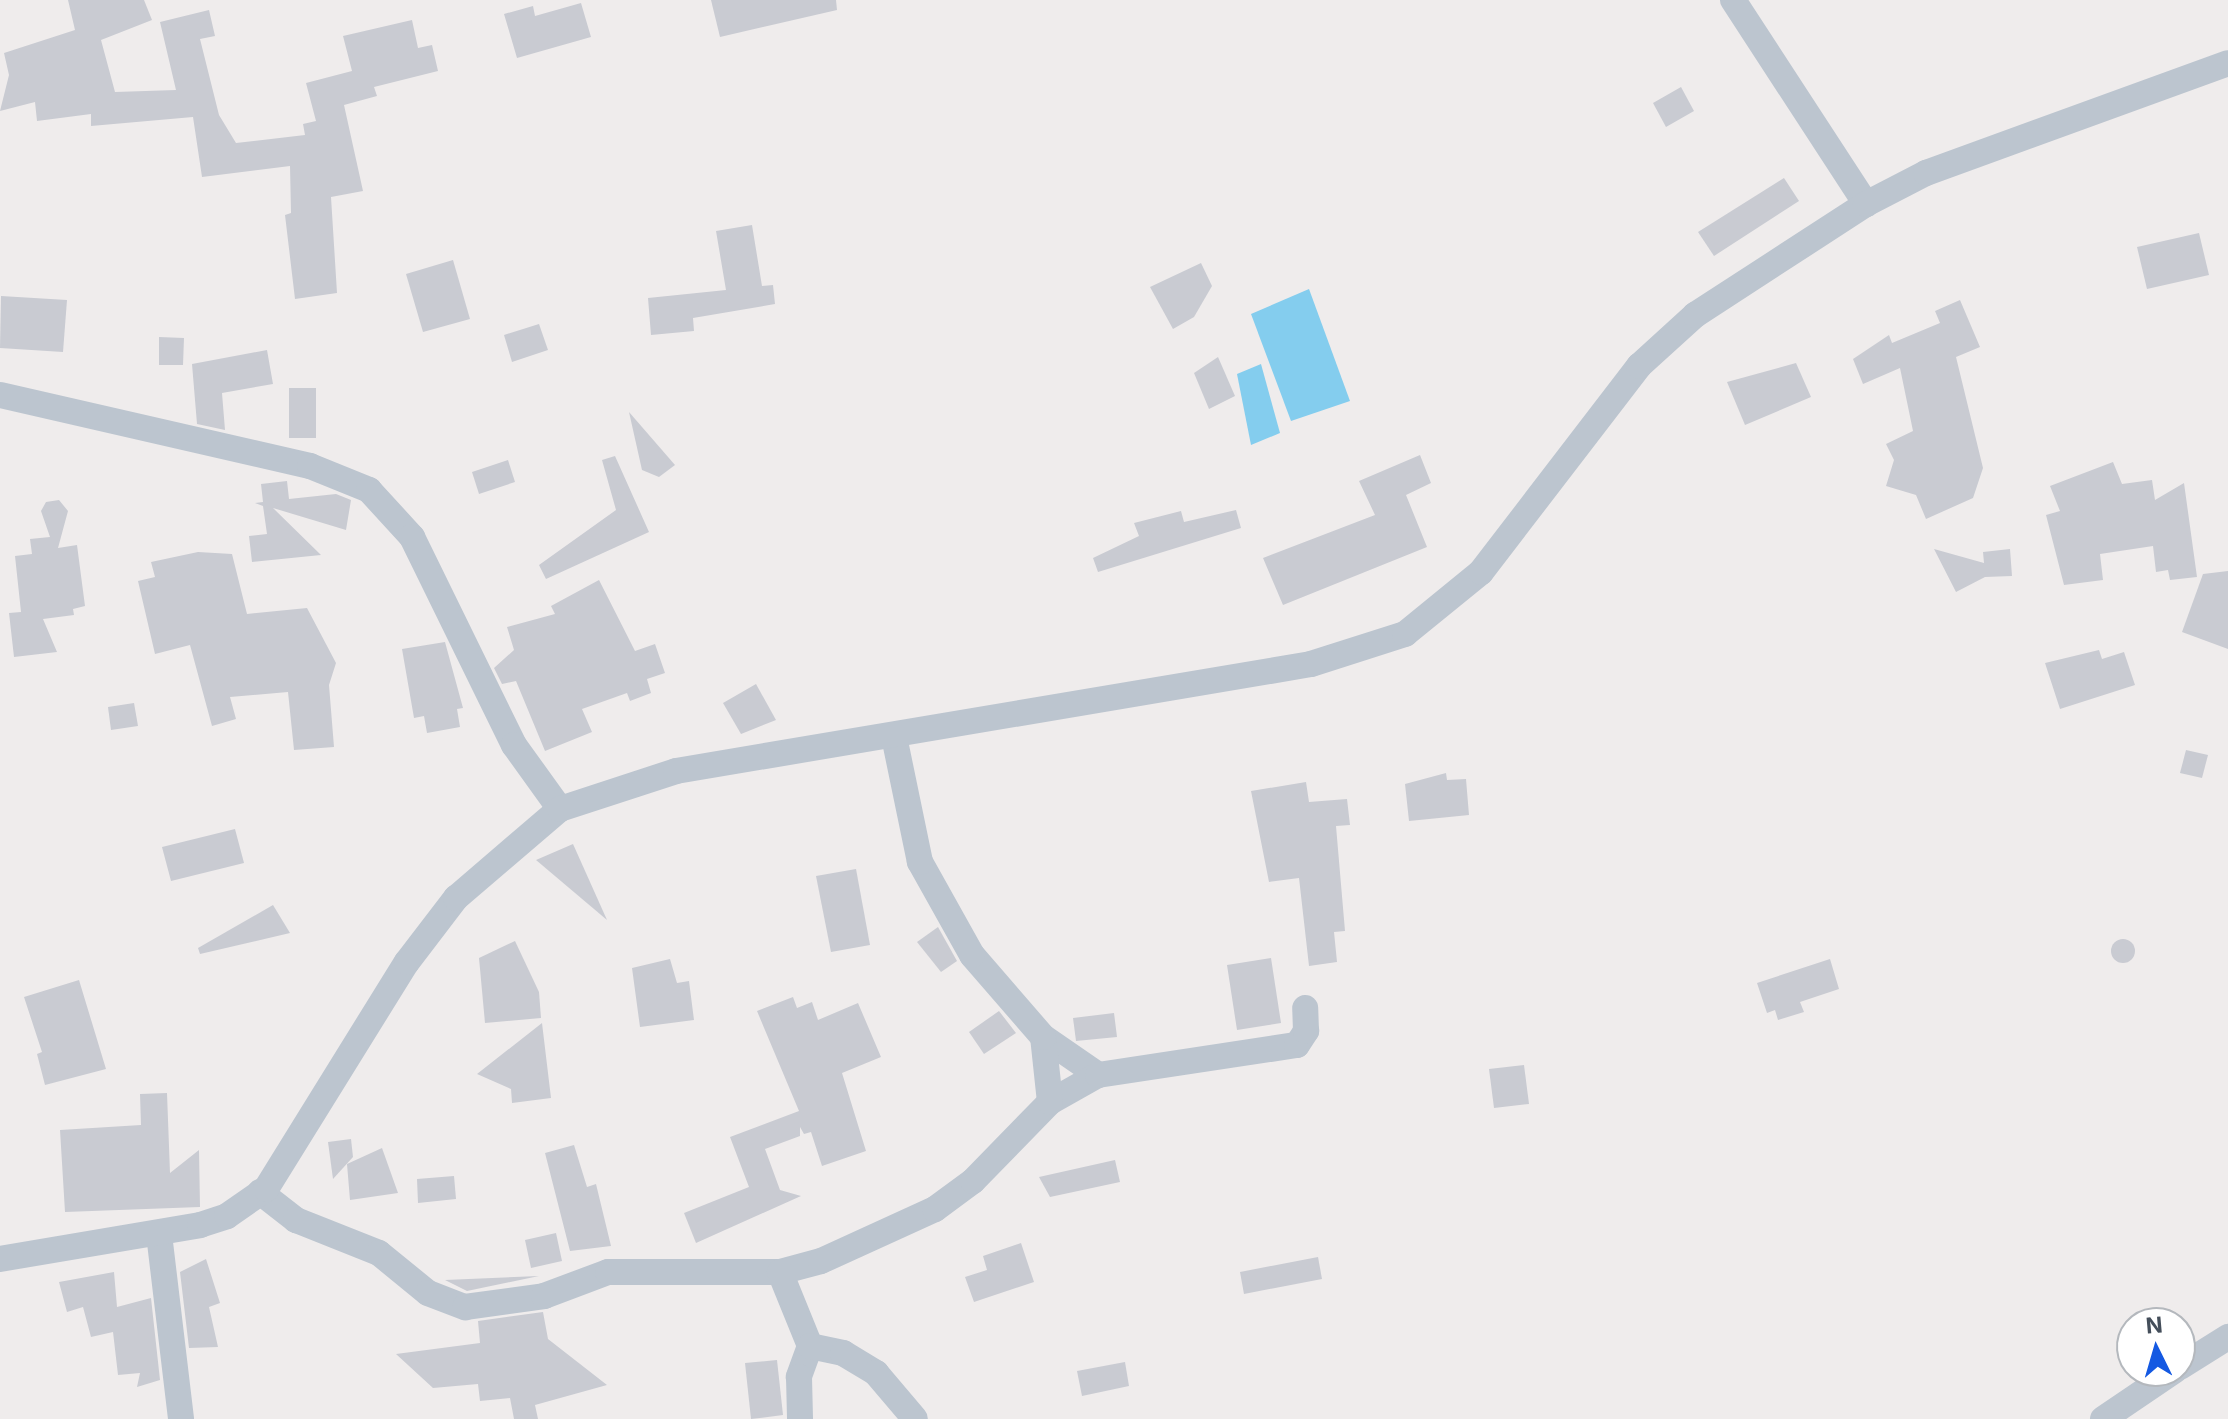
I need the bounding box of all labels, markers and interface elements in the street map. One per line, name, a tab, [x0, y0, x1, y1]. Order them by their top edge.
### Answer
north arrow	[2116, 1307, 2196, 1387]
text: N	[2145, 1311, 2164, 1339]

